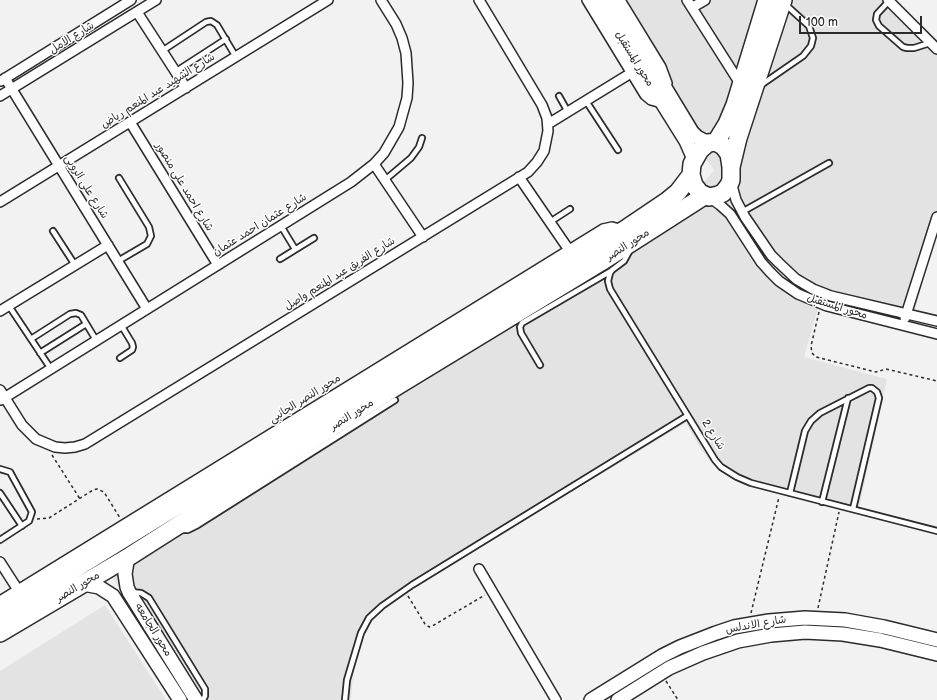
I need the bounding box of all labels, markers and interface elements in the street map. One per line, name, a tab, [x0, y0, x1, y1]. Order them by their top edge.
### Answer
scale bar	[801, 8, 924, 34]
text: 100 m	[806, 15, 838, 30]
street label: شارع الامل	[47, 19, 97, 57]
street label: محور المستقبل	[612, 29, 656, 89]
street label: شارع الشهيد عبد المنعم رياض	[99, 50, 217, 132]
street label: شارع احمد على منصور	[152, 140, 216, 234]
street label: شارع على الروبى	[61, 153, 111, 221]
street label: شارع عثمان احمد عثمان	[211, 191, 309, 259]
street label: محور النصر	[604, 226, 652, 264]
street label: شارع الفريق عبد المنعم واصل	[282, 235, 398, 313]
street label: محور المستقبل	[805, 292, 869, 322]
street label: محور النصر الجانبى	[267, 372, 343, 426]
street label: محور النصر	[328, 396, 376, 434]
street label: شارع 2	[699, 417, 727, 453]
street label: محور النصر	[54, 569, 102, 605]
street label: محور الجامعه	[132, 601, 174, 659]
street label: شارع الاندلس	[725, 613, 787, 637]

